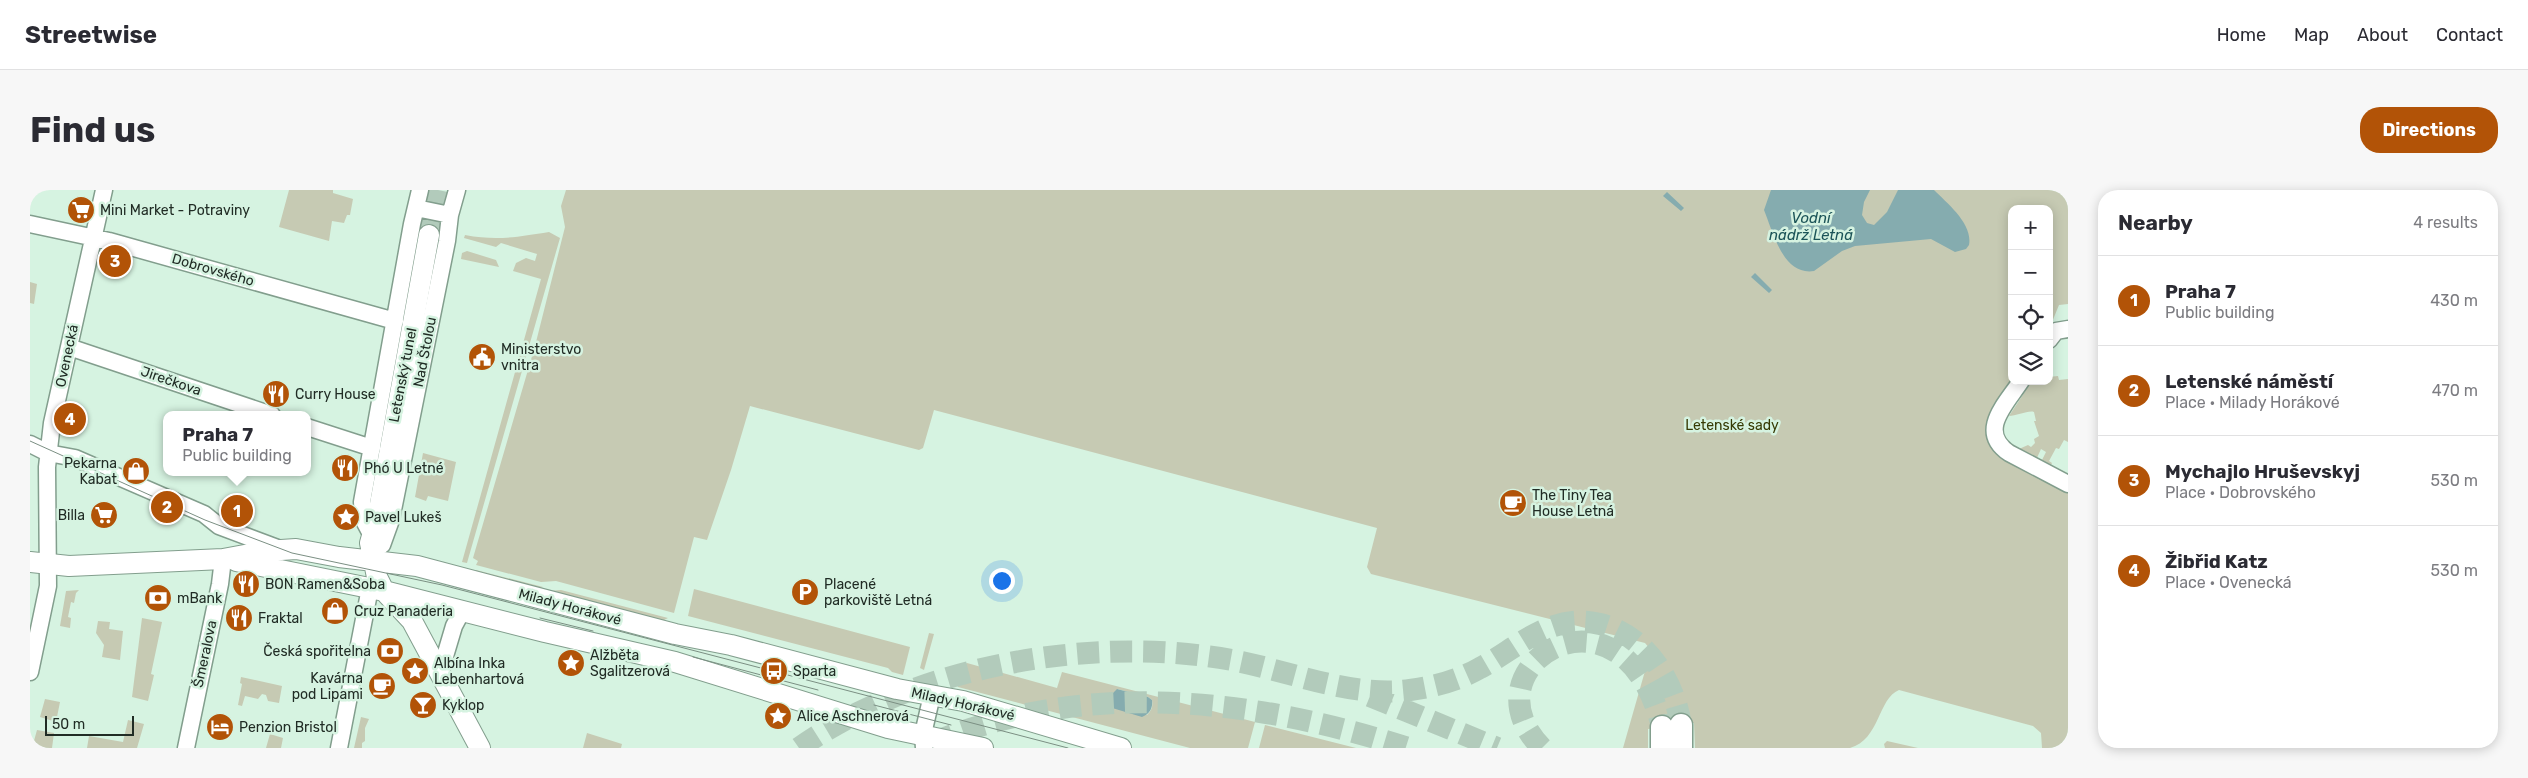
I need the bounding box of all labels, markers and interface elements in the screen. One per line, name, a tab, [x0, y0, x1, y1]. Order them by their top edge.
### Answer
text: Streetwise	[25, 21, 157, 49]
text: Home	[2217, 24, 2266, 46]
text: Map	[2294, 24, 2329, 46]
text: About	[2357, 24, 2408, 46]
text: Contact	[2436, 24, 2503, 46]
button: Directions	[2360, 107, 2498, 153]
text: Find us	[30, 109, 155, 151]
supermarket icon: Mini Market - Potraviny	[66, 195, 96, 225]
place label: Mini Market - Potraviny	[100, 202, 250, 219]
map controls	[2008, 205, 2053, 385]
button: +	[2008, 205, 2053, 250]
water label: Vodní nádrž Letná	[1769, 209, 1853, 244]
text: Nearby	[2118, 210, 2193, 235]
text: 4 results	[2413, 213, 2478, 232]
pin: 3	[99, 242, 131, 280]
street label: Dobrovského	[170, 250, 256, 290]
button: −	[2008, 250, 2053, 295]
text: Praha 7	[2165, 280, 2236, 303]
text: 1	[2130, 291, 2138, 310]
text: 430 m	[2430, 291, 2478, 310]
button: locate	[2008, 295, 2053, 340]
text: Public building	[2165, 303, 2275, 322]
street label: Nad Štolou	[409, 315, 440, 389]
street label: Ovenecká	[52, 323, 82, 389]
street label: Letenský tunel	[386, 326, 420, 424]
button: layers	[2008, 340, 2053, 385]
place label: Ministerstvo vnitra	[501, 341, 581, 374]
public building icon: Ministerstvo vnitra	[467, 342, 497, 372]
street label: Jirečkova	[139, 363, 203, 399]
text: Letenské náměstí	[2165, 370, 2333, 393]
restaurant icon: Curry House	[261, 379, 291, 409]
text: 2	[2129, 381, 2139, 400]
text: 470 m	[2432, 381, 2478, 400]
place label: Curry House	[295, 386, 376, 403]
text: Place · Milady Horákové	[2165, 393, 2340, 412]
pin: 4	[54, 400, 86, 438]
popup	[163, 411, 311, 476]
park label: Letenské sady	[1685, 417, 1779, 434]
text: Praha 7	[182, 423, 253, 446]
text: Public building	[182, 446, 292, 465]
restaurant icon: Phó U Letné	[330, 453, 360, 483]
place label: Pekarna Kabat	[64, 455, 118, 488]
shop icon: Pekarna Kabat	[121, 456, 151, 486]
place label: Phó U Letné	[364, 460, 444, 477]
text: Mychajlo Hruševskyj	[2165, 460, 2360, 483]
text: 3	[2129, 471, 2139, 490]
text: 530 m	[2431, 471, 2478, 490]
text: Place · Dobrovského	[2165, 483, 2316, 502]
place label: The Tiny Tea House Letná	[1532, 487, 1614, 520]
pin: 2	[151, 488, 183, 526]
cafe icon: The Tiny Tea House Letná	[1498, 488, 1528, 518]
pin: 1	[221, 492, 253, 530]
supermarket icon: Billa	[89, 500, 119, 530]
place icon: Pavel Lukeš	[331, 502, 361, 532]
place label: Billa	[58, 507, 85, 524]
place label: Pavel Lukeš	[365, 509, 442, 526]
text: Žibřid Katz	[2165, 550, 2268, 573]
text: 4	[2129, 561, 2139, 580]
text: 530 m	[2431, 561, 2478, 580]
your location	[989, 568, 1015, 594]
restaurant icon: BON Ramen&Soba	[231, 569, 261, 599]
text: Place · Ovenecká	[2165, 573, 2292, 592]
place label: BON Ramen&Soba	[265, 576, 385, 593]
place label: Placené parkoviště Letná	[824, 576, 932, 609]
parking icon: Placené parkoviště Letná	[790, 577, 820, 607]
bank icon: mBank	[143, 583, 173, 613]
street label: Milady Horákové	[517, 585, 623, 629]
place label: mBank	[177, 590, 223, 607]
shop icon: Cruz Panaderia	[320, 596, 350, 626]
restaurant icon: Fraktal	[224, 603, 254, 633]
place label: Cruz Panaderia	[354, 603, 453, 620]
place label: Fraktal	[258, 610, 303, 627]
street label: Šmeralova	[189, 619, 220, 689]
bank icon: Česká spořitelna	[375, 636, 405, 666]
place label: Česká spořitelna	[263, 642, 371, 660]
place label: Alžběta Sgalitzerová	[590, 647, 670, 680]
place icon: Alžběta Sgalitzerová	[556, 648, 586, 678]
place label: Albína Inka Lebenhartová	[434, 655, 524, 688]
place icon: Albína Inka Lebenhartová	[400, 656, 430, 686]
bus stop icon: Sparta	[759, 656, 789, 686]
place label: Sparta	[793, 663, 836, 680]
place label: Kavárna pod Lipami	[292, 670, 363, 703]
cafe icon: Kavárna pod Lipami	[367, 671, 397, 701]
street label: Milady Horákové	[910, 684, 1017, 724]
bar icon: Kyklop	[408, 690, 438, 720]
place label: Kyklop	[442, 697, 484, 714]
place icon: Alice Aschnerová	[763, 701, 793, 731]
place label: Alice Aschnerová	[797, 708, 909, 725]
hotel icon: Penzion Bristol	[205, 712, 235, 742]
scale bar	[45, 713, 134, 736]
text: 50 m	[52, 716, 85, 733]
place label: Penzion Bristol	[239, 719, 337, 736]

